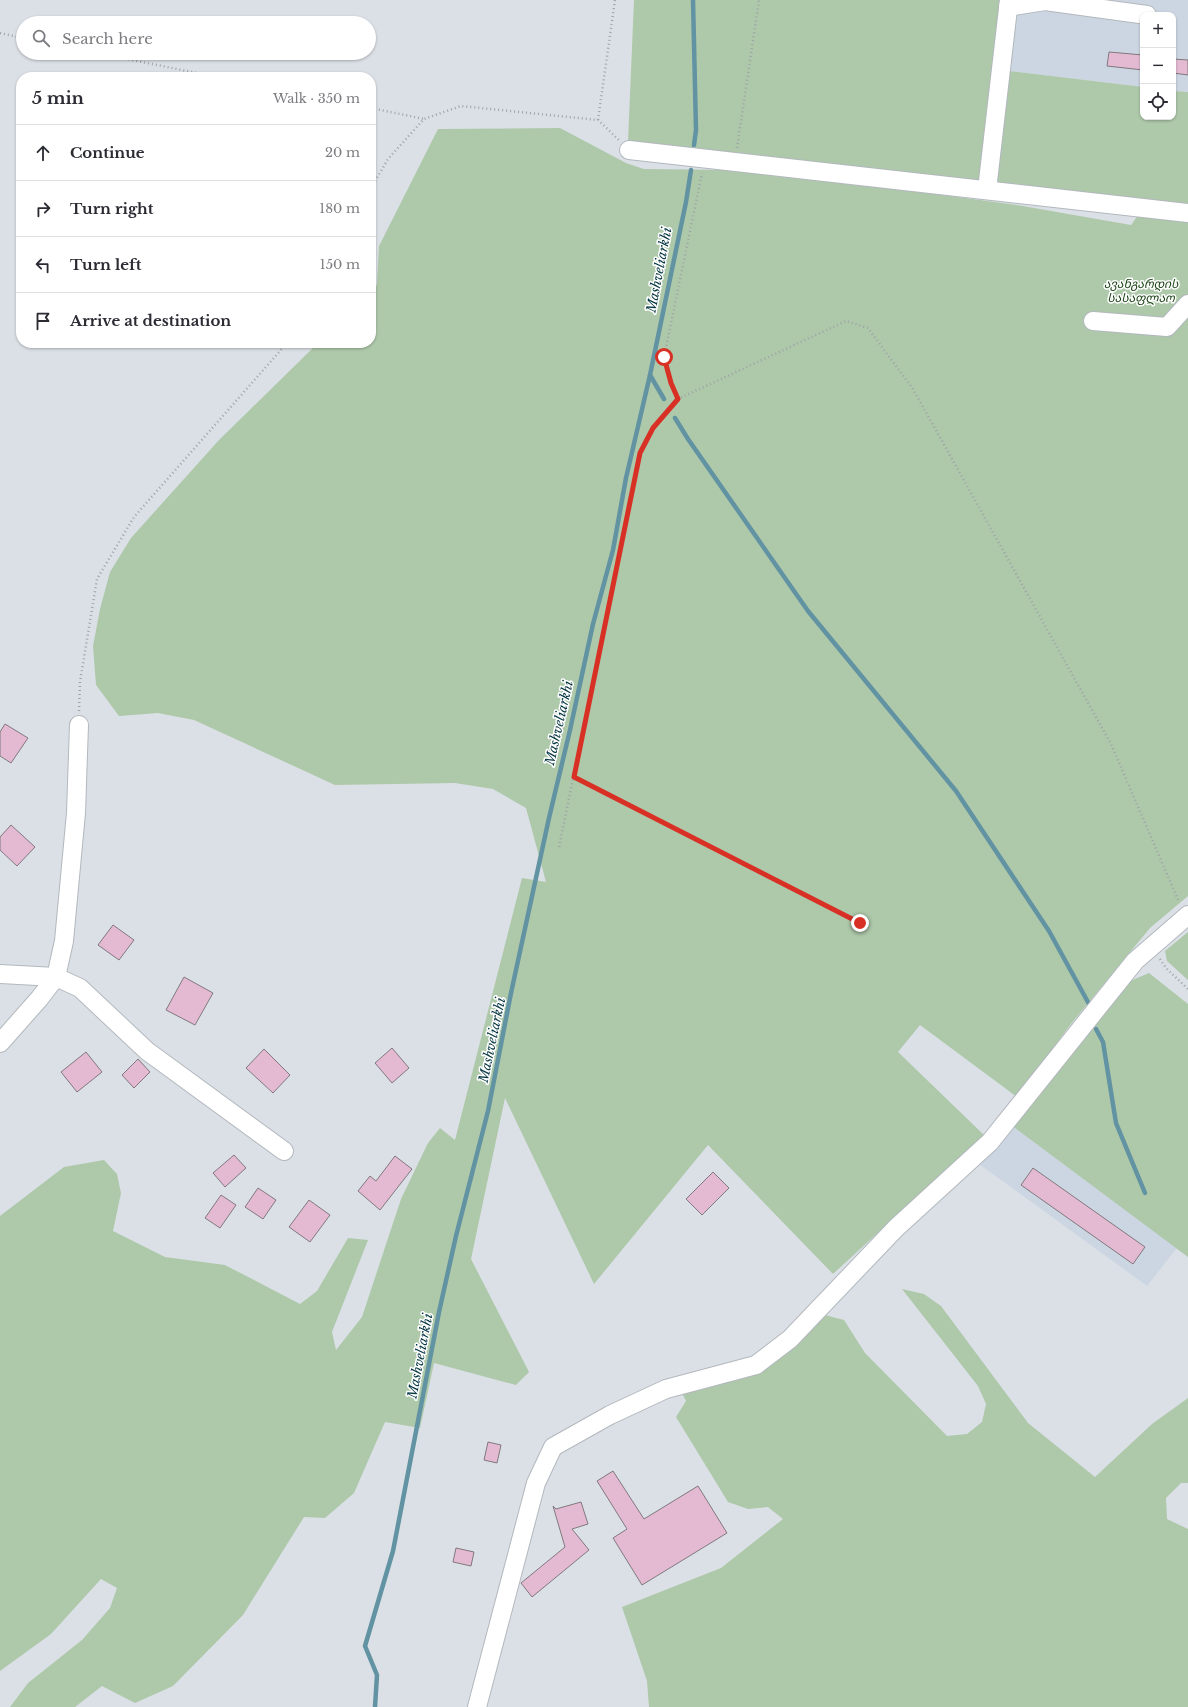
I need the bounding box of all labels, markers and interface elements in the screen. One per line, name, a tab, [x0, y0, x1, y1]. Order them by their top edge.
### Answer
map controls	[1140, 12, 1176, 120]
button: +	[1140, 12, 1176, 48]
search box	[16, 16, 376, 60]
icon: search	[30, 27, 52, 49]
text: Search here	[62, 29, 153, 48]
button: −	[1140, 48, 1176, 84]
button: locate	[1140, 84, 1176, 120]
text: 5 min	[32, 88, 84, 109]
text: Walk · 350 m	[273, 90, 360, 107]
icon: ahead	[32, 142, 54, 164]
text: Continue	[70, 143, 145, 162]
text: 20 m	[325, 144, 360, 161]
icon: right	[32, 198, 54, 220]
text: Turn right	[70, 199, 153, 218]
text: 180 m	[319, 200, 360, 217]
water label: Mashveliarkhi	[642, 225, 676, 315]
icon: left	[32, 254, 54, 276]
text: Turn left	[70, 255, 141, 274]
text: 150 m	[320, 256, 360, 273]
park label: ავანგარდის სასაფლაო	[1104, 276, 1179, 305]
icon: arrive	[32, 310, 54, 332]
text: Arrive at destination	[70, 311, 231, 330]
route start	[655, 348, 673, 366]
water label: Mashveliarkhi	[541, 679, 577, 768]
route end	[851, 914, 869, 932]
water label: Mashveliarkhi	[475, 995, 509, 1085]
water label: Mashveliarkhi	[403, 1311, 437, 1401]

